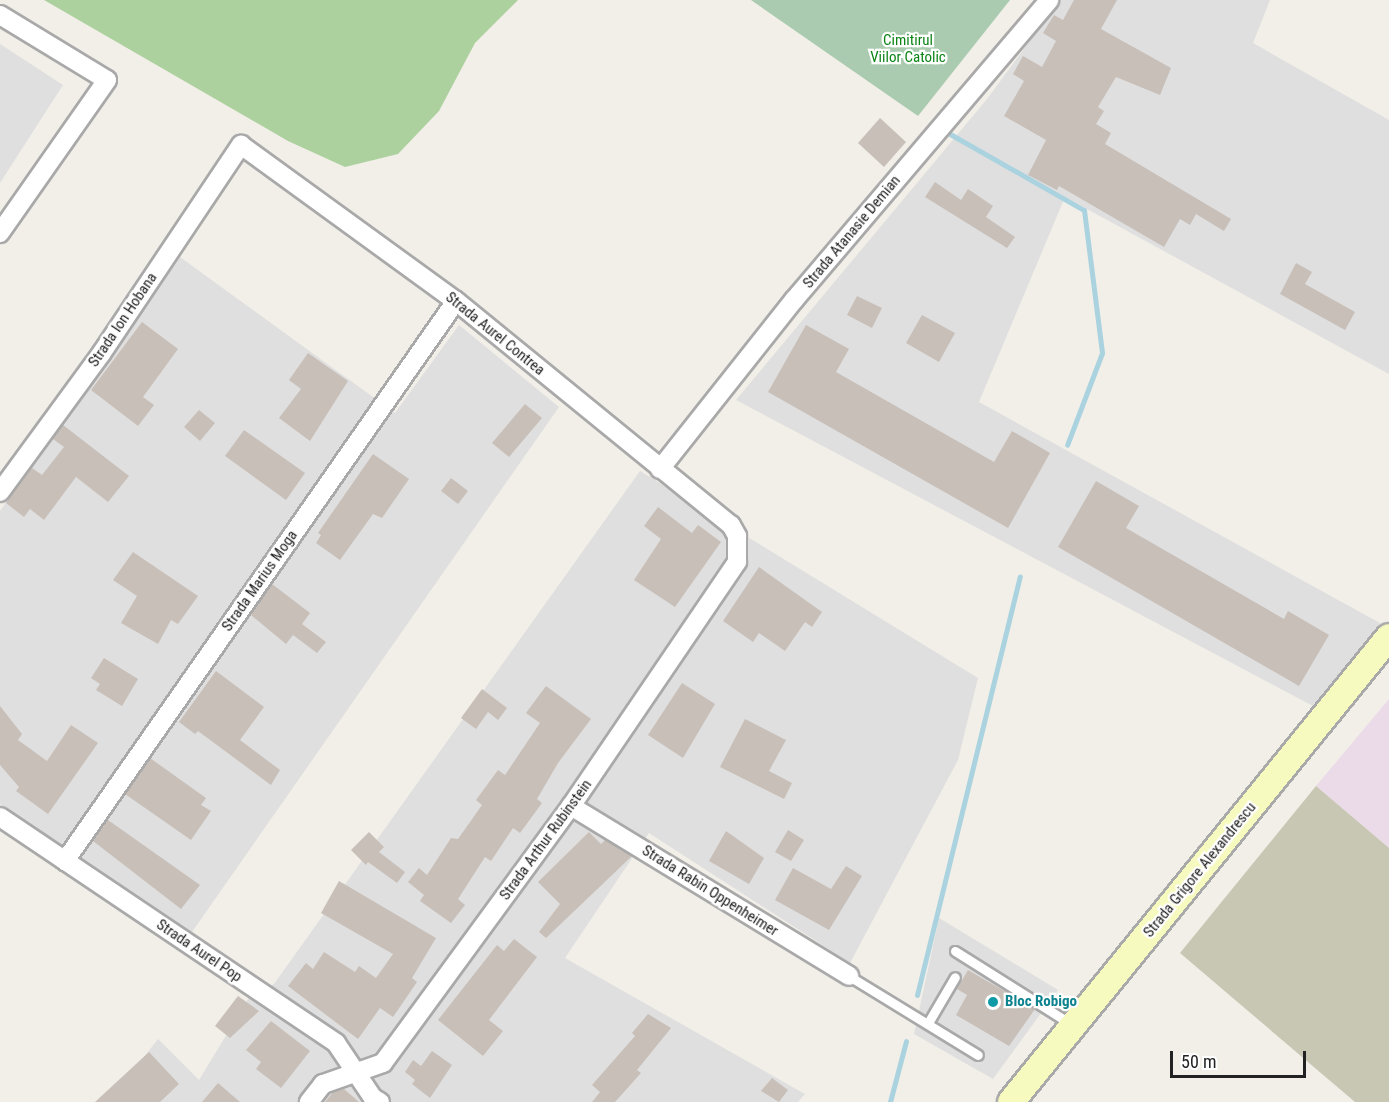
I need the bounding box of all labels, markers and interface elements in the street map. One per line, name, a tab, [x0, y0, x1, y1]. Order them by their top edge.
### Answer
park label: Cimitirul Viilor Catolic	[870, 31, 946, 66]
street label: Strada Atanasie Demian	[800, 172, 904, 292]
street label: Strada Ion Hobana	[85, 270, 161, 370]
street label: Strada Aurel Contrea	[442, 289, 548, 379]
street label: Strada Marius Moga	[218, 527, 302, 635]
street label: Strada Arthur Rubinstein	[496, 776, 596, 904]
street label: Strada Grigore Alexandrescu	[1140, 799, 1260, 941]
street label: Strada Rabin Oppenheimer	[639, 842, 781, 940]
street label: Strada Aurel Pop	[153, 916, 245, 986]
place label: Bloc Robigo	[1005, 993, 1077, 1011]
marker: Bloc Robigo	[986, 995, 1000, 1009]
scale bar	[1173, 1039, 1310, 1077]
text: 50 m	[1181, 1051, 1216, 1072]

